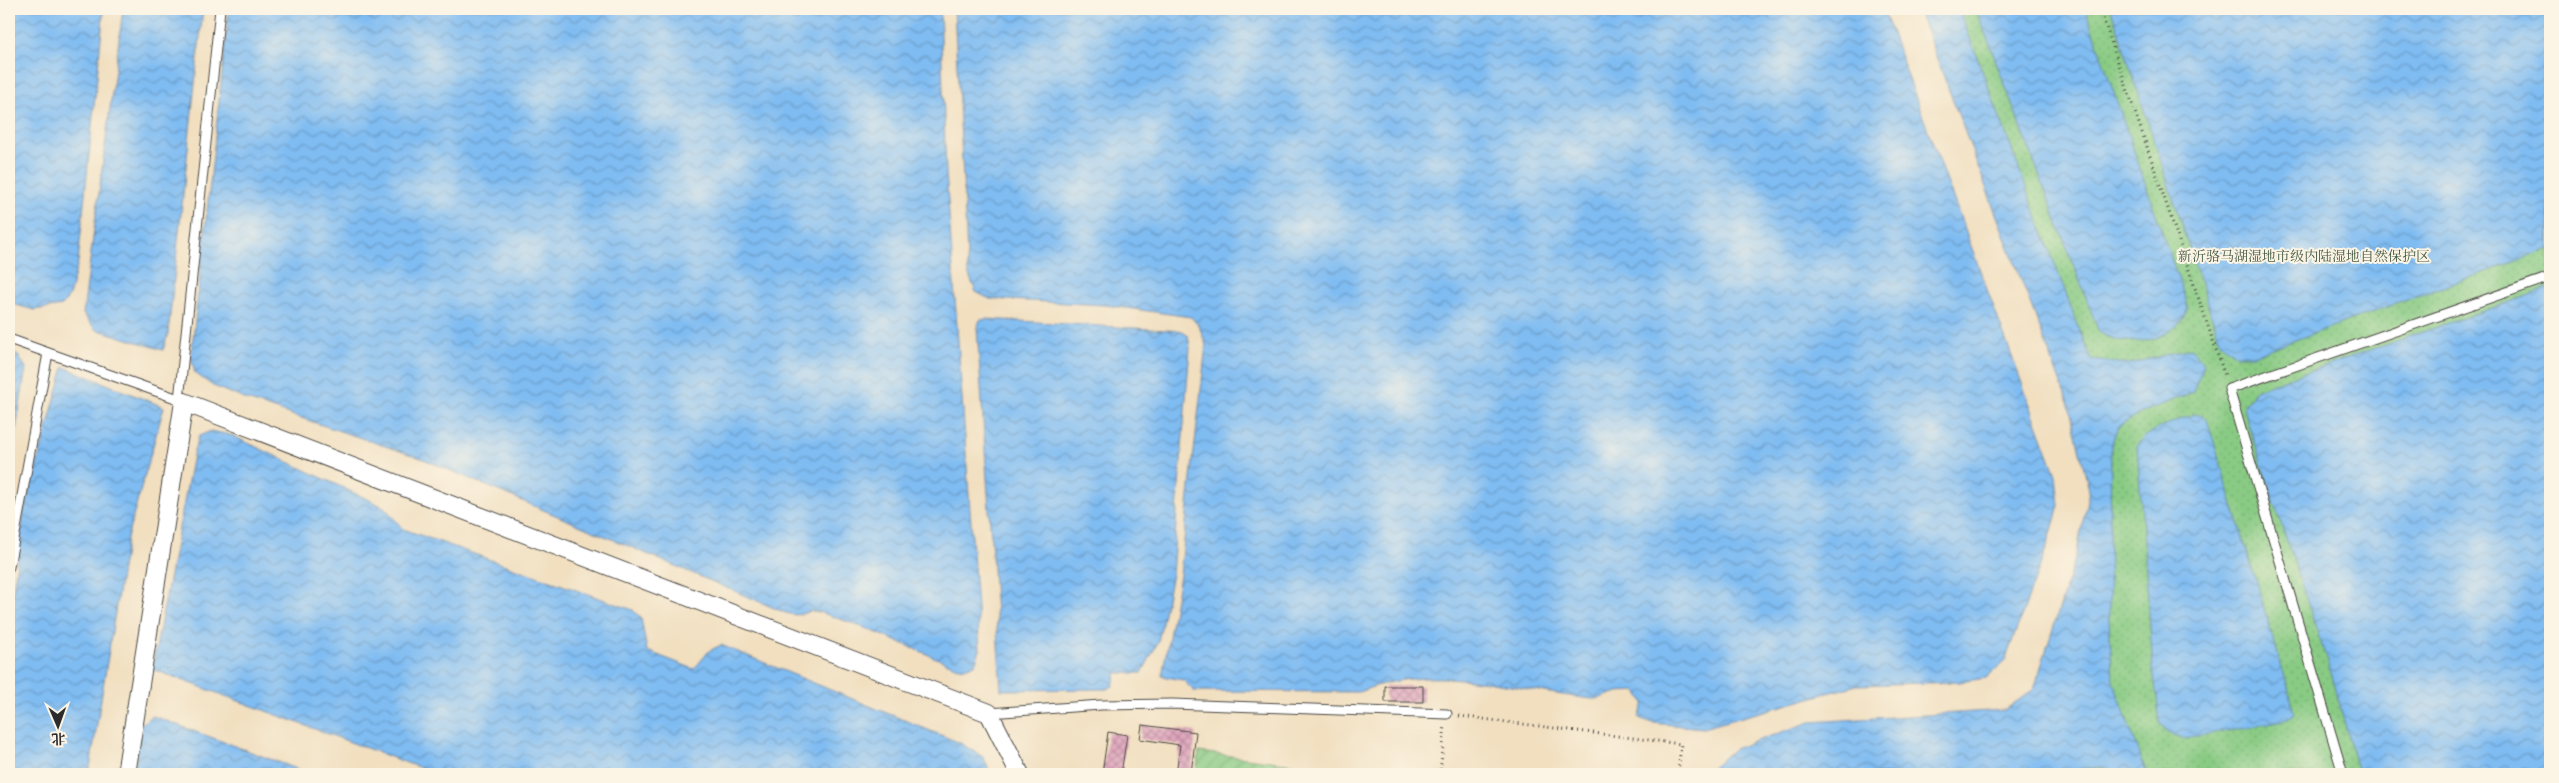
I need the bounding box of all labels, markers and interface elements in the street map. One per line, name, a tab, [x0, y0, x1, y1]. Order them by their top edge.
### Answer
park label: 新沂骆马湖湿地市级内陆湿地自然保护区	[2178, 248, 2430, 266]
north arrow	[32, 700, 82, 750]
text: 北	[51, 729, 66, 747]

